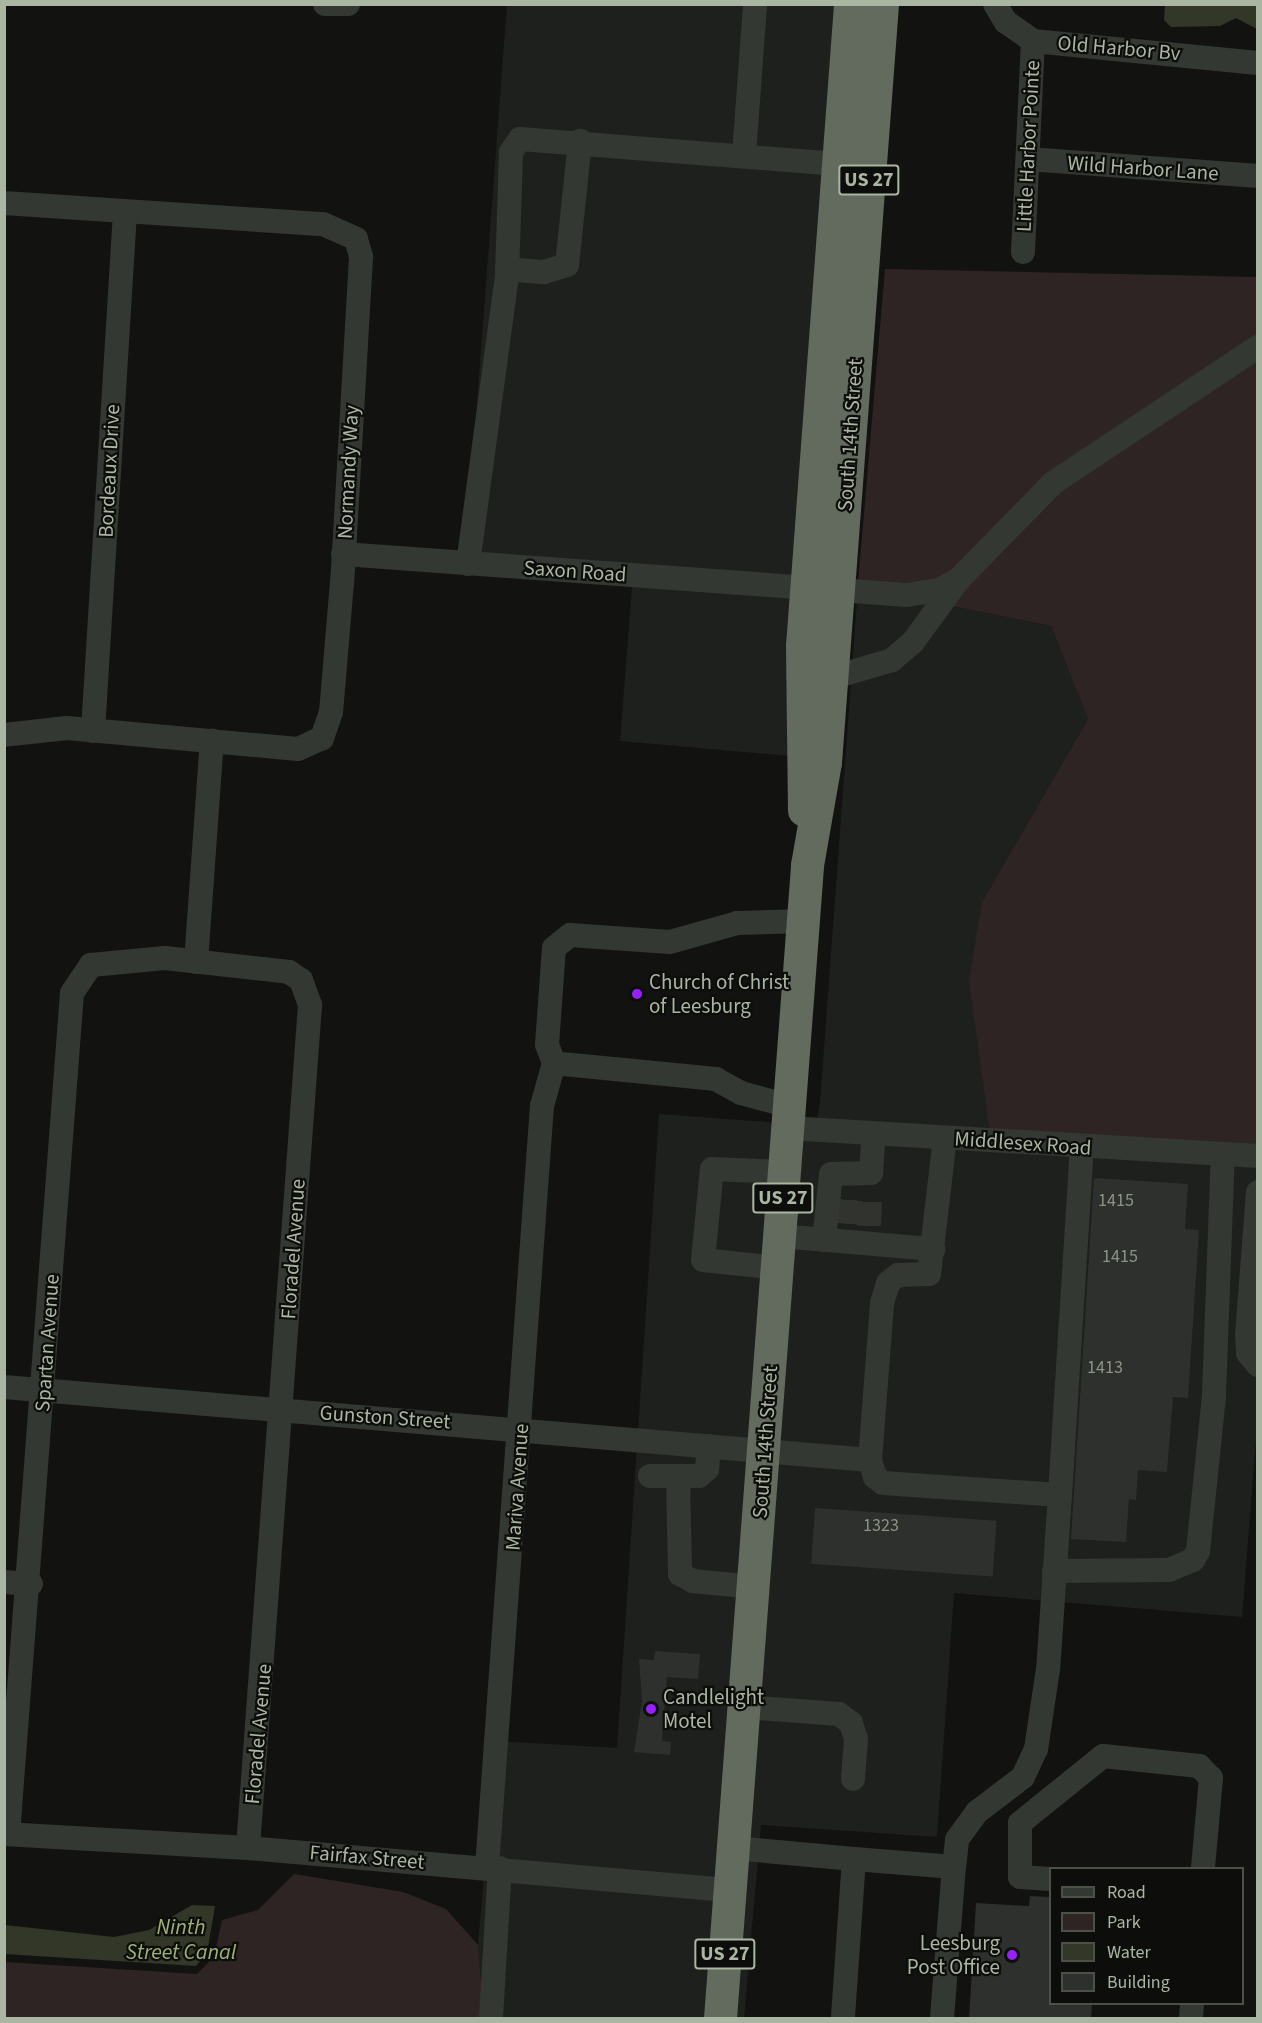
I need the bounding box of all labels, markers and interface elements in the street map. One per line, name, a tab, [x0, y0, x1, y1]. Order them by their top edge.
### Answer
street label: Old Harbor Bv	[1057, 30, 1181, 66]
street label: Little Harbor Pointe	[1011, 60, 1045, 232]
street label: Wild Harbor Lane	[1066, 150, 1220, 186]
road number: US 27	[838, 163, 900, 197]
street label: South 14th Street	[832, 358, 868, 512]
street label: Bordeaux Drive	[93, 404, 125, 538]
street label: Normandy Way	[332, 404, 364, 540]
street label: Saxon Road	[523, 555, 627, 587]
place label: Church of Christ of Leesburg	[649, 969, 789, 1019]
marker: Church of Christ of Leesburg	[630, 987, 644, 1001]
street label: Middlesex Road	[954, 1126, 1092, 1160]
street label: Floradel Avenue	[276, 1178, 310, 1320]
road number: US 27	[752, 1181, 814, 1215]
house number: 1415	[1098, 1190, 1134, 1212]
house number: 1415	[1102, 1246, 1138, 1268]
street label: Spartan Avenue	[30, 1273, 64, 1413]
house number: 1413	[1087, 1357, 1123, 1379]
street label: South 14th Street	[747, 1365, 783, 1519]
street label: Gunston Street	[319, 1400, 451, 1434]
street label: Mariva Avenue	[500, 1423, 534, 1551]
house number: 1323	[863, 1515, 899, 1537]
street label: Floradel Avenue	[239, 1663, 277, 1805]
place label: Candlelight Motel	[663, 1684, 764, 1734]
marker: Candlelight Motel	[644, 1702, 658, 1716]
street label: Fairfax Street	[309, 1839, 425, 1875]
legend	[1049, 1867, 1244, 2005]
text: Road	[1107, 1880, 1146, 1905]
text: Park	[1107, 1910, 1141, 1935]
water label: Ninth Street Canal	[126, 1914, 236, 1966]
place label: Leesburg Post Office	[907, 1930, 1000, 1980]
road number: US 27	[694, 1937, 756, 1971]
text: Water	[1107, 1940, 1151, 1965]
marker: Leesburg Post Office	[1005, 1948, 1019, 1962]
text: Building	[1107, 1970, 1170, 1995]

